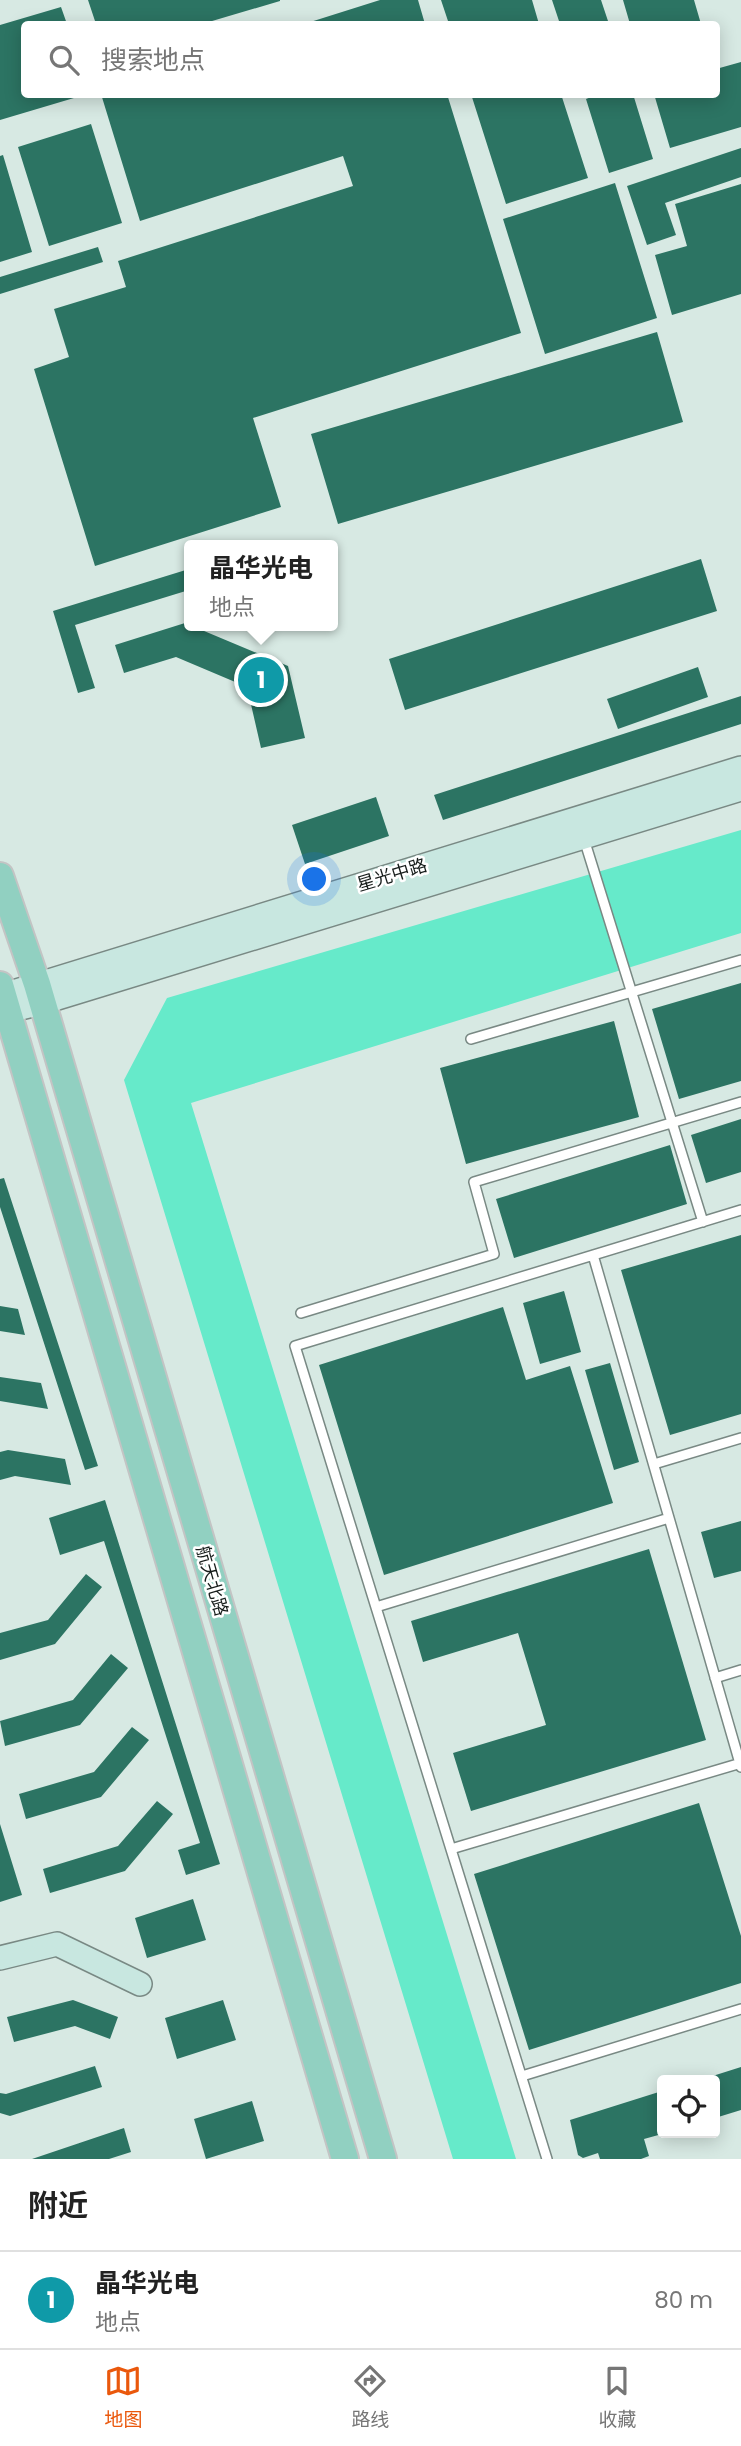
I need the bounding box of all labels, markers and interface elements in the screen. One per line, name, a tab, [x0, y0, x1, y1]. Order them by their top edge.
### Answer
search box	[21, 21, 720, 98]
icon: search	[45, 41, 83, 79]
text: 搜索地点	[101, 42, 205, 78]
popup	[184, 540, 338, 631]
text: 晶华光电	[209, 550, 313, 586]
text: 地点	[209, 591, 255, 623]
pin: 1	[238, 654, 284, 706]
street label: 星光中路	[354, 852, 430, 897]
your location	[297, 862, 331, 896]
street label: 航天北路	[191, 1543, 234, 1619]
map controls	[657, 2075, 720, 2138]
button: locate	[657, 2075, 720, 2138]
text: 附近	[28, 2184, 88, 2227]
text: 晶华光电	[95, 2265, 199, 2301]
text: 1	[47, 2284, 55, 2316]
text: 80 m	[654, 2284, 713, 2316]
text: 地点	[95, 2306, 141, 2338]
tab: 地图	[104, 2362, 143, 2434]
tab: 路线	[351, 2362, 390, 2434]
tab: 收藏	[598, 2362, 637, 2434]

